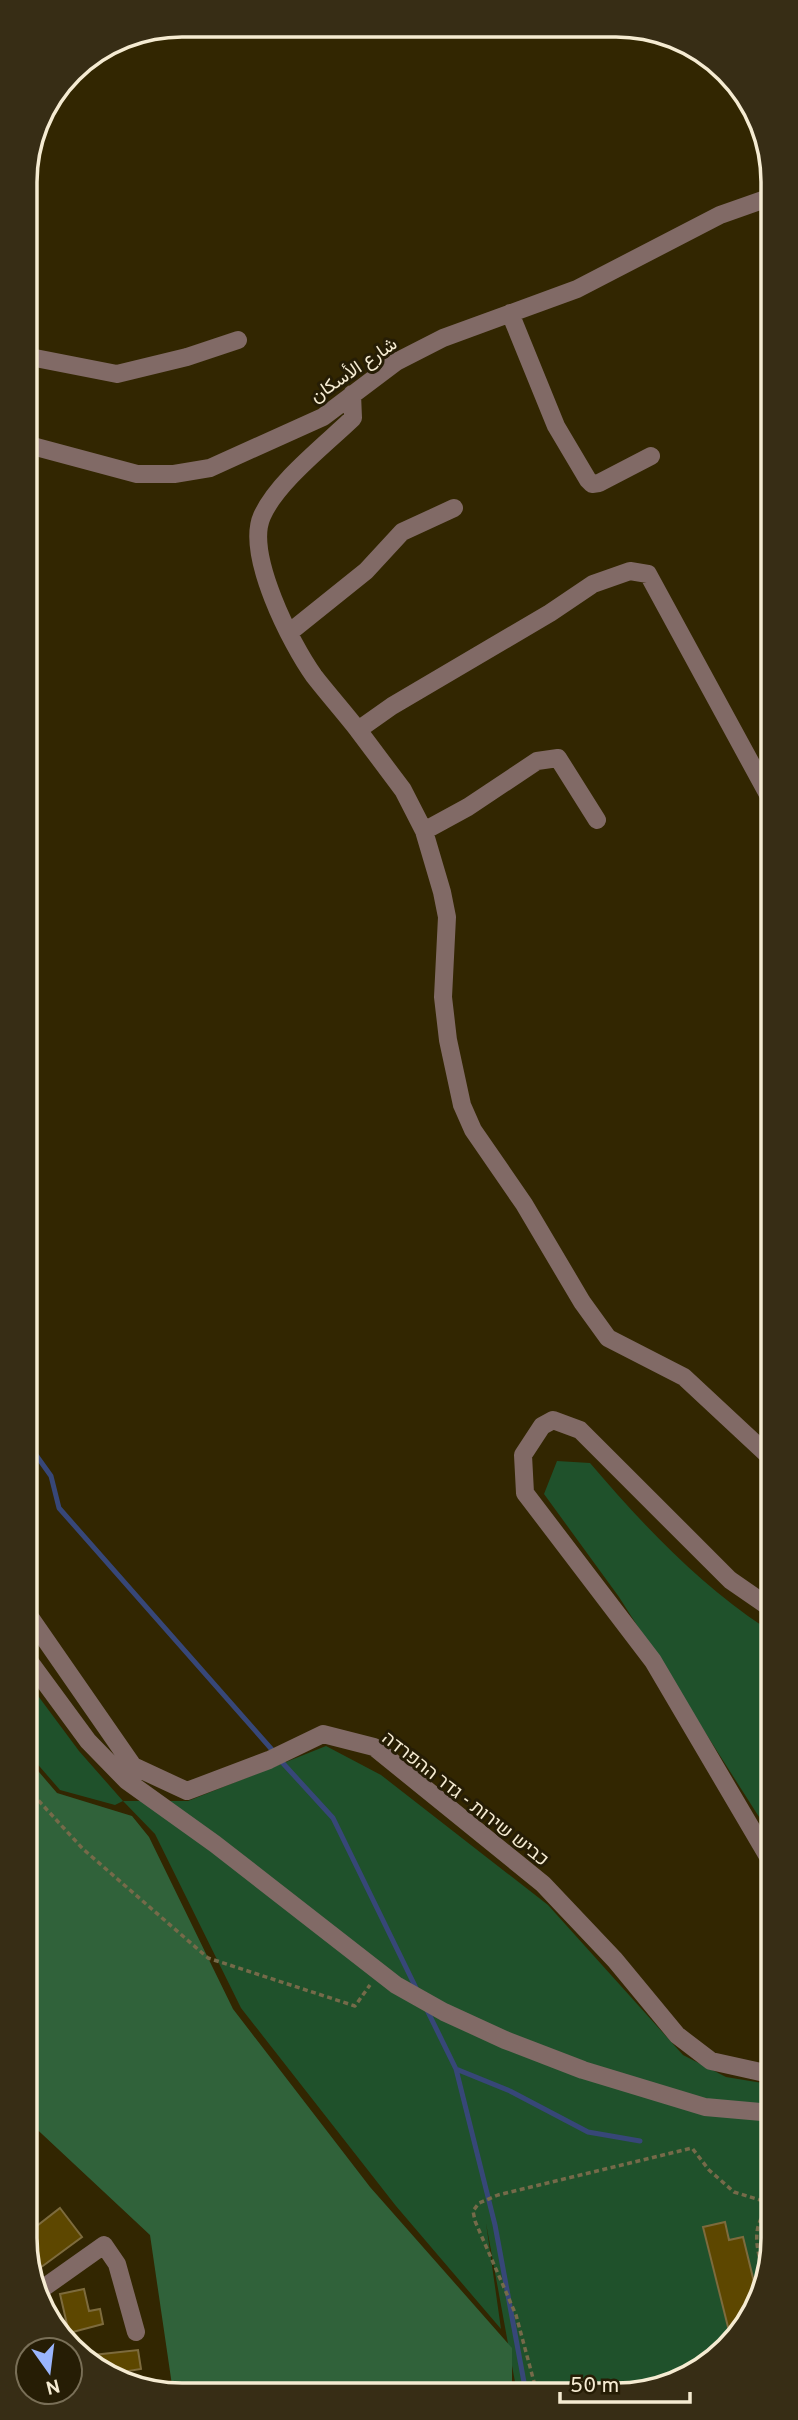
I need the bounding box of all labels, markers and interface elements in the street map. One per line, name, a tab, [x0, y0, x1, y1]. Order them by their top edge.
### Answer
street label: شارع الأسكان	[306, 333, 402, 409]
street label: כביש שירות - גדר ההפרדה	[376, 1727, 553, 1872]
north arrow	[14, 2336, 84, 2406]
scale bar	[560, 2360, 690, 2404]
text: N	[43, 2372, 62, 2399]
text: 50 m	[570, 2373, 619, 2400]

